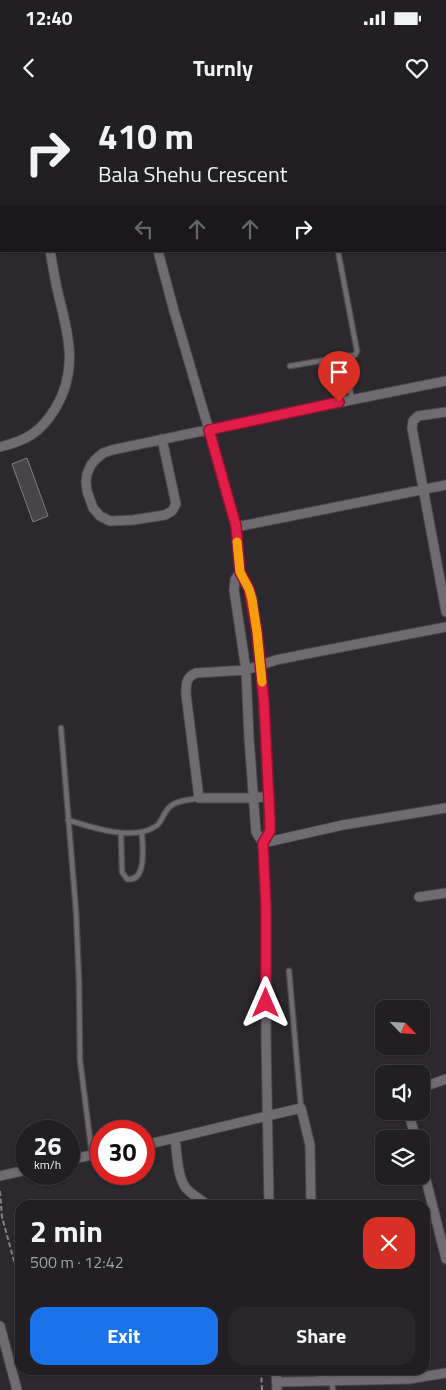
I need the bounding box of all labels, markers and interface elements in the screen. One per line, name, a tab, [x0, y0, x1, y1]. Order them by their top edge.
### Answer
text: 12:40	[25, 3, 72, 32]
text: Turnly	[193, 51, 253, 85]
icon: back	[15, 54, 43, 82]
icon: heart	[403, 54, 431, 82]
text: 410 m	[98, 109, 194, 163]
icon: right	[15, 120, 80, 185]
text: Bala Shehu Crescent	[98, 157, 287, 191]
icon: left	[130, 215, 158, 243]
icon: ahead	[183, 215, 211, 243]
icon: ahead	[236, 215, 264, 243]
icon: right	[289, 215, 317, 243]
pin	[318, 351, 360, 402]
icon: arrive	[325, 358, 353, 386]
position arrow	[239, 976, 291, 1028]
north arrow	[375, 1000, 430, 1055]
map controls	[375, 1000, 430, 1185]
button: sound	[375, 1065, 430, 1120]
speed limit sign: 30	[90, 1120, 155, 1185]
text: 26	[33, 1127, 62, 1165]
button: layers	[375, 1130, 430, 1185]
text: km/h	[34, 1155, 61, 1174]
text: 2 min	[30, 1208, 103, 1254]
button: close	[363, 1217, 415, 1269]
text: 500 m · 12:42	[30, 1250, 124, 1274]
button: Exit	[30, 1307, 218, 1365]
button: Share	[228, 1307, 415, 1365]

